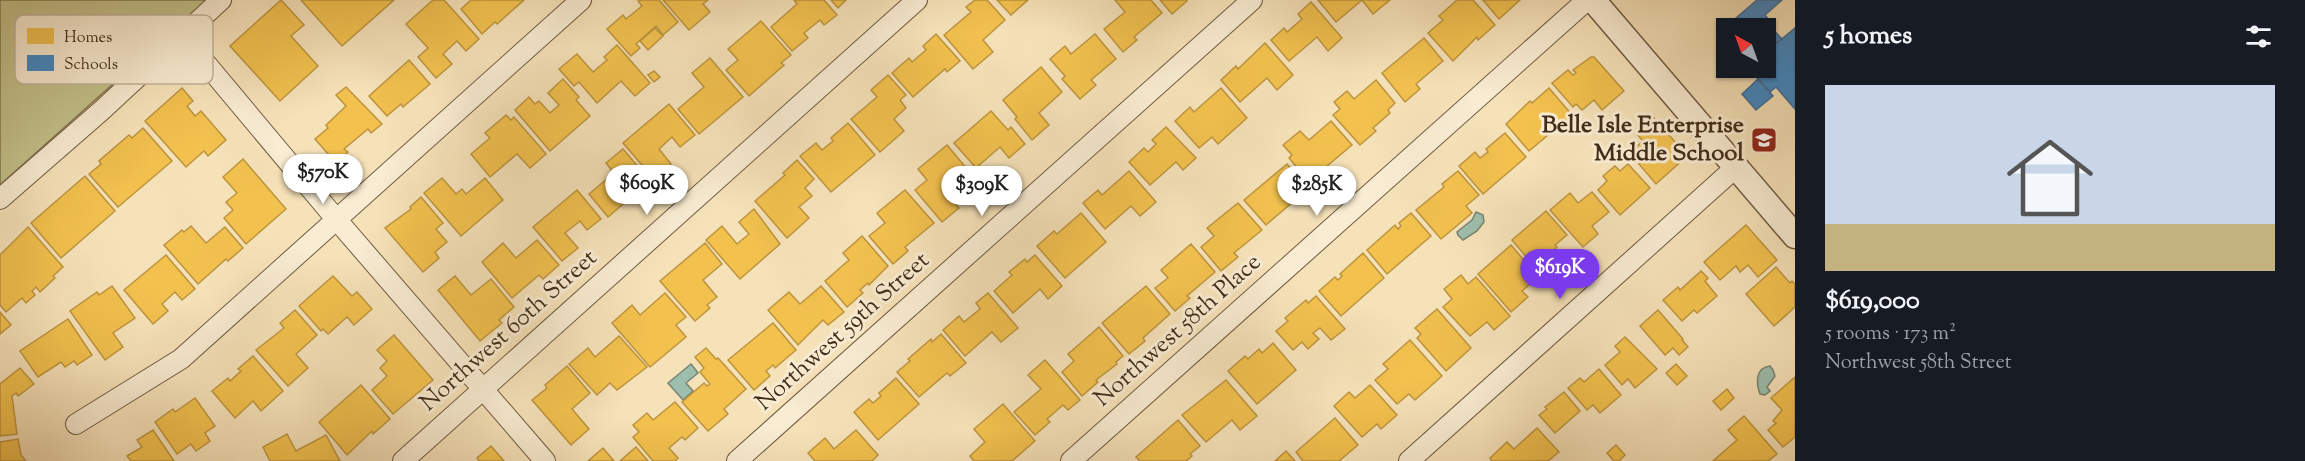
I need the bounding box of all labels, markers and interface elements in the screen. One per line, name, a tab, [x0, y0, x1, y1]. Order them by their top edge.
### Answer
legend	[15, 15, 213, 84]
north arrow	[1716, 18, 1776, 78]
map controls	[1716, 18, 1776, 78]
text: 5 homes	[1825, 18, 1912, 55]
icon: filters	[2242, 20, 2275, 53]
text: Homes	[64, 27, 112, 50]
text: Schools	[64, 54, 118, 77]
place label: Belle Isle Enterprise Middle School	[1542, 109, 1744, 171]
icon: home	[1996, 124, 2104, 232]
school or university icon: Belle Isle Enterprise Middle School	[1749, 125, 1779, 155]
pin: $570K	[281, 154, 365, 205]
text: $570K	[297, 159, 349, 188]
pin: $609K	[605, 165, 689, 216]
pin: $309K	[940, 166, 1024, 217]
pin: $285K	[1275, 166, 1359, 217]
text: $609K	[619, 170, 675, 199]
text: $309K	[955, 171, 1009, 200]
text: $285K	[1291, 171, 1343, 200]
street label: Northwest 60th Street	[413, 242, 605, 420]
street label: Northwest 59th Street	[749, 245, 937, 419]
street label: Northwest 58th Place	[1087, 246, 1269, 416]
pin: $619K	[1518, 249, 1602, 300]
text: $619K	[1534, 254, 1586, 283]
text: $619,000	[1825, 283, 1920, 320]
text: 5 rooms · 173 m²	[1825, 320, 1956, 349]
text: Northwest 58th Street	[1825, 349, 2011, 378]

